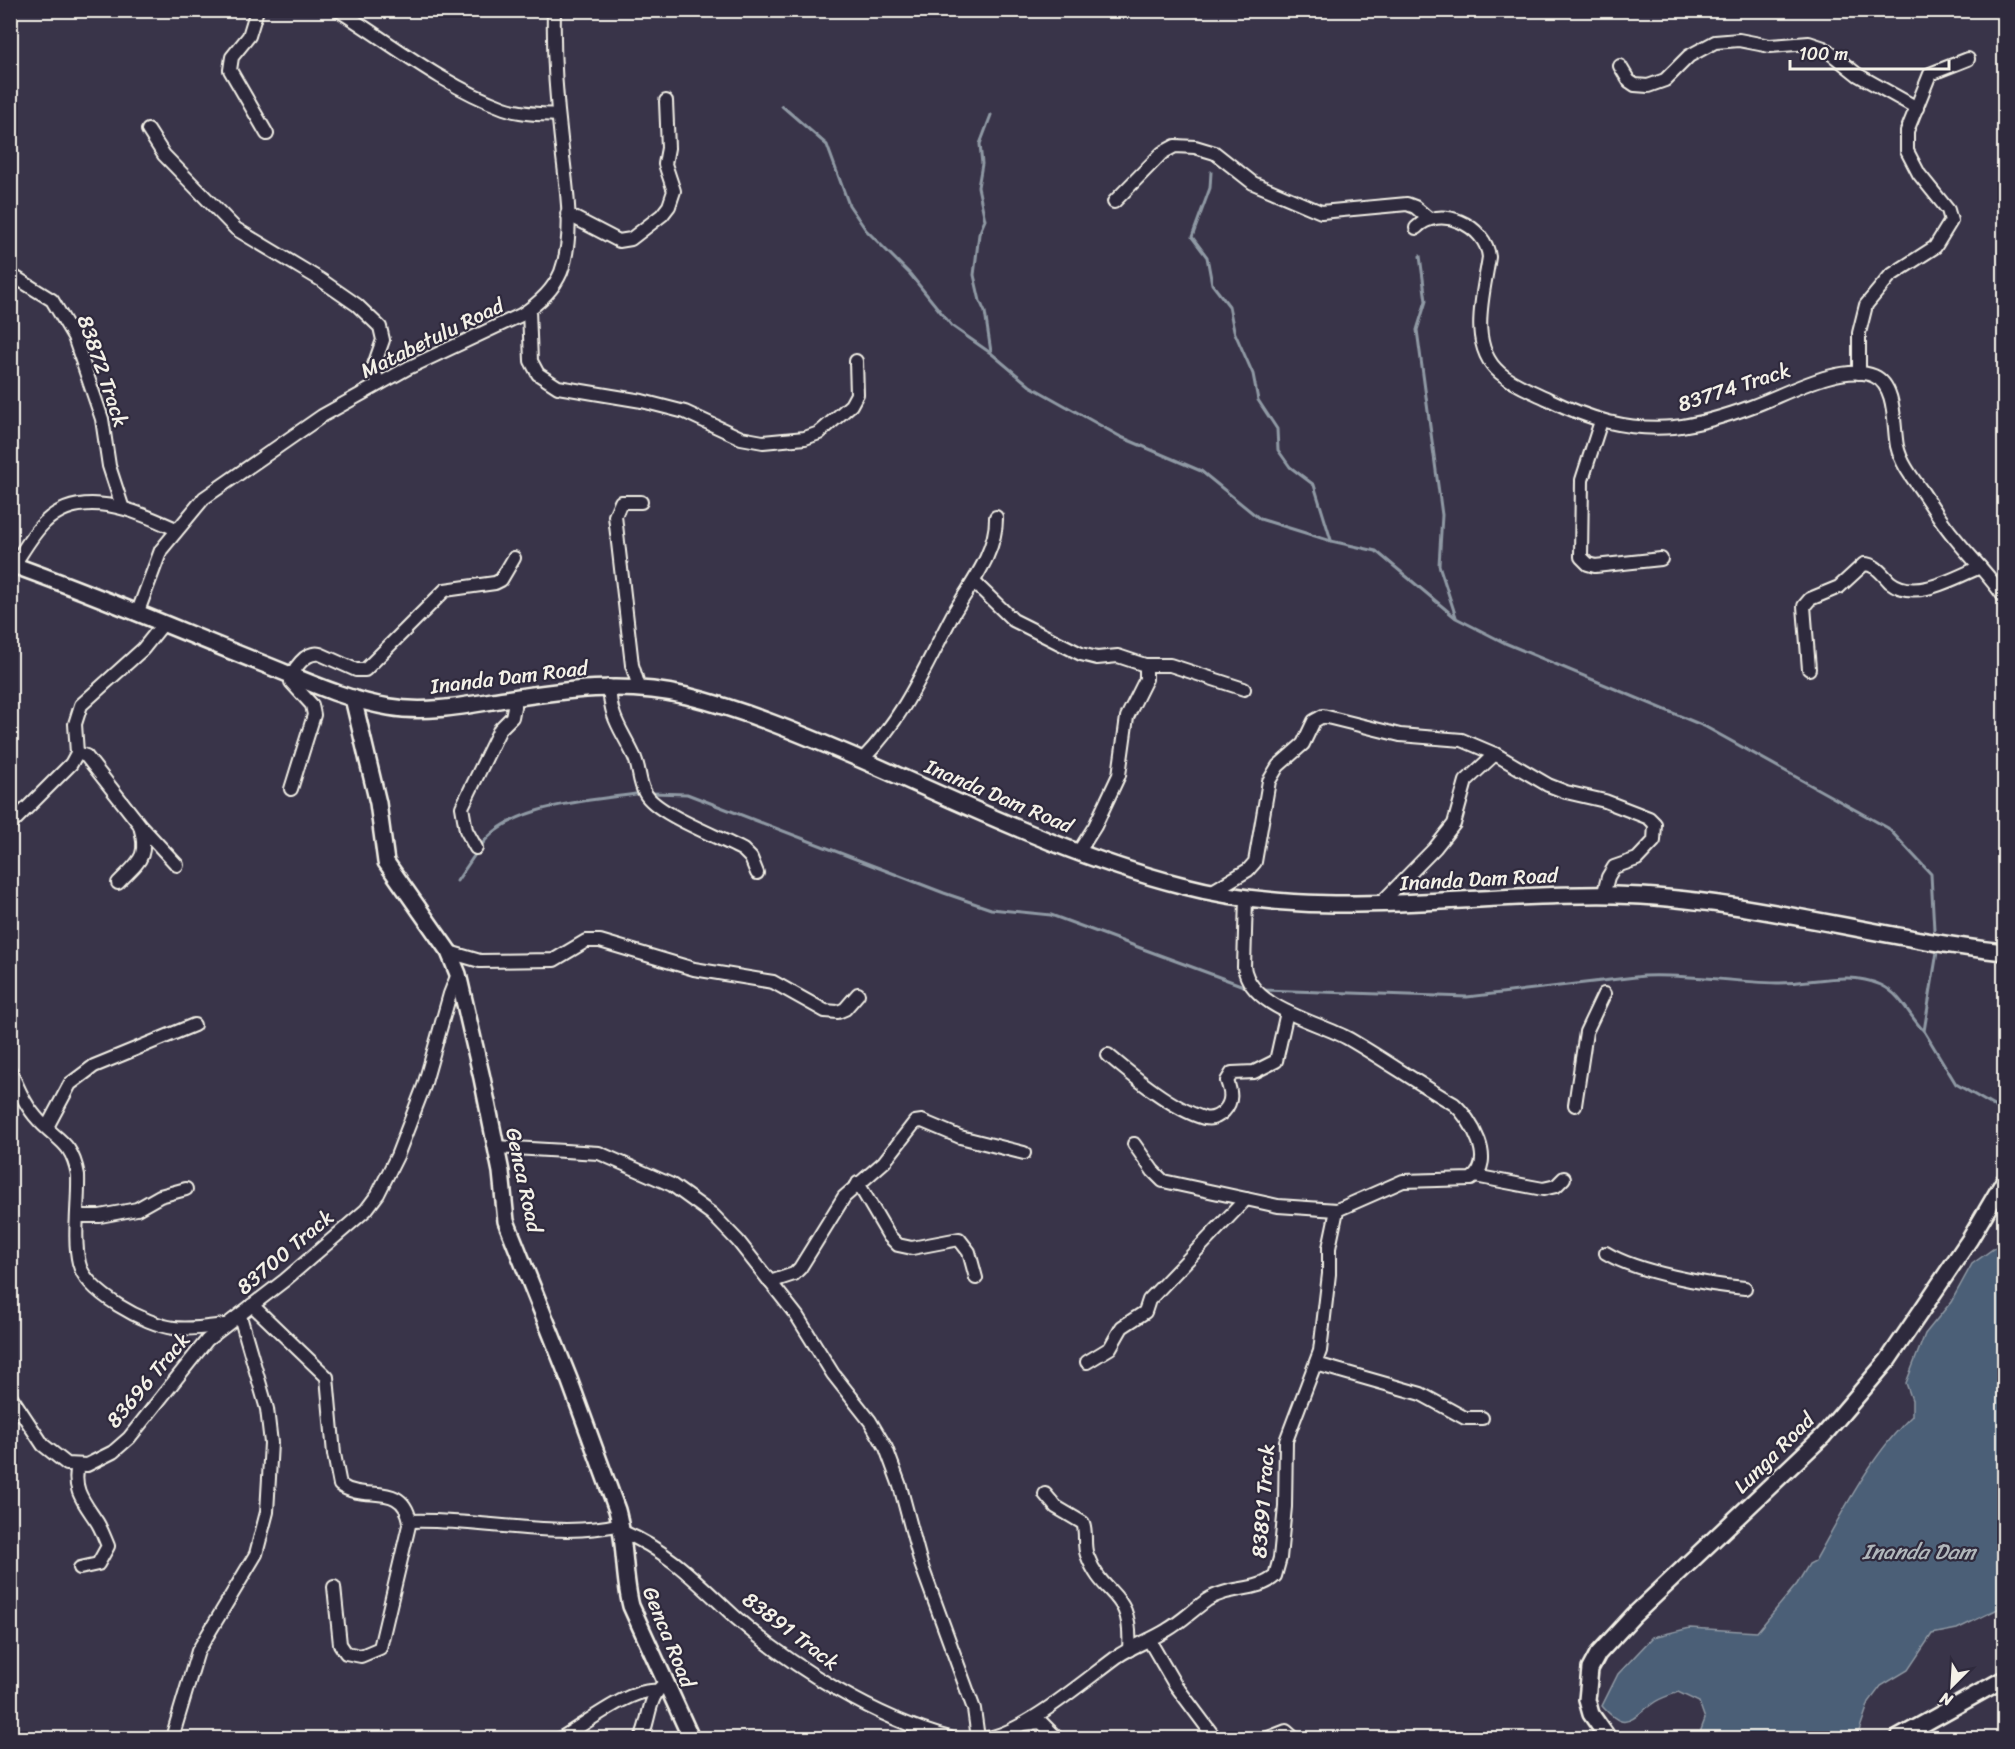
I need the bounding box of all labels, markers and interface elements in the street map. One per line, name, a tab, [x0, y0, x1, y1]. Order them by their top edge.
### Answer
scale bar	[1790, 33, 1949, 71]
text: 100 m	[1799, 38, 1848, 70]
street label: Matabetulu Road	[354, 286, 512, 389]
street label: 83872 Track	[66, 310, 140, 432]
street label: 83774 Track	[1672, 351, 1796, 423]
street label: Inanda Dam Road	[427, 648, 592, 706]
street label: Inanda Dam Road	[918, 747, 1081, 845]
street label: Inanda Dam Road	[1398, 856, 1561, 902]
street label: Genca Road	[494, 1124, 554, 1238]
street label: 83700 Track	[227, 1199, 343, 1305]
street label: 83696 Track	[96, 1323, 200, 1437]
street label: Lunga Road	[1724, 1402, 1825, 1503]
street label: 83891 Track	[1240, 1442, 1286, 1560]
water label: Inanda Dam	[1862, 1532, 1978, 1571]
street label: Genca Road	[631, 1581, 707, 1695]
street label: 83891 Track	[734, 1581, 848, 1681]
north arrow	[1922, 1656, 1982, 1716]
text: N	[1934, 1683, 1958, 1715]

